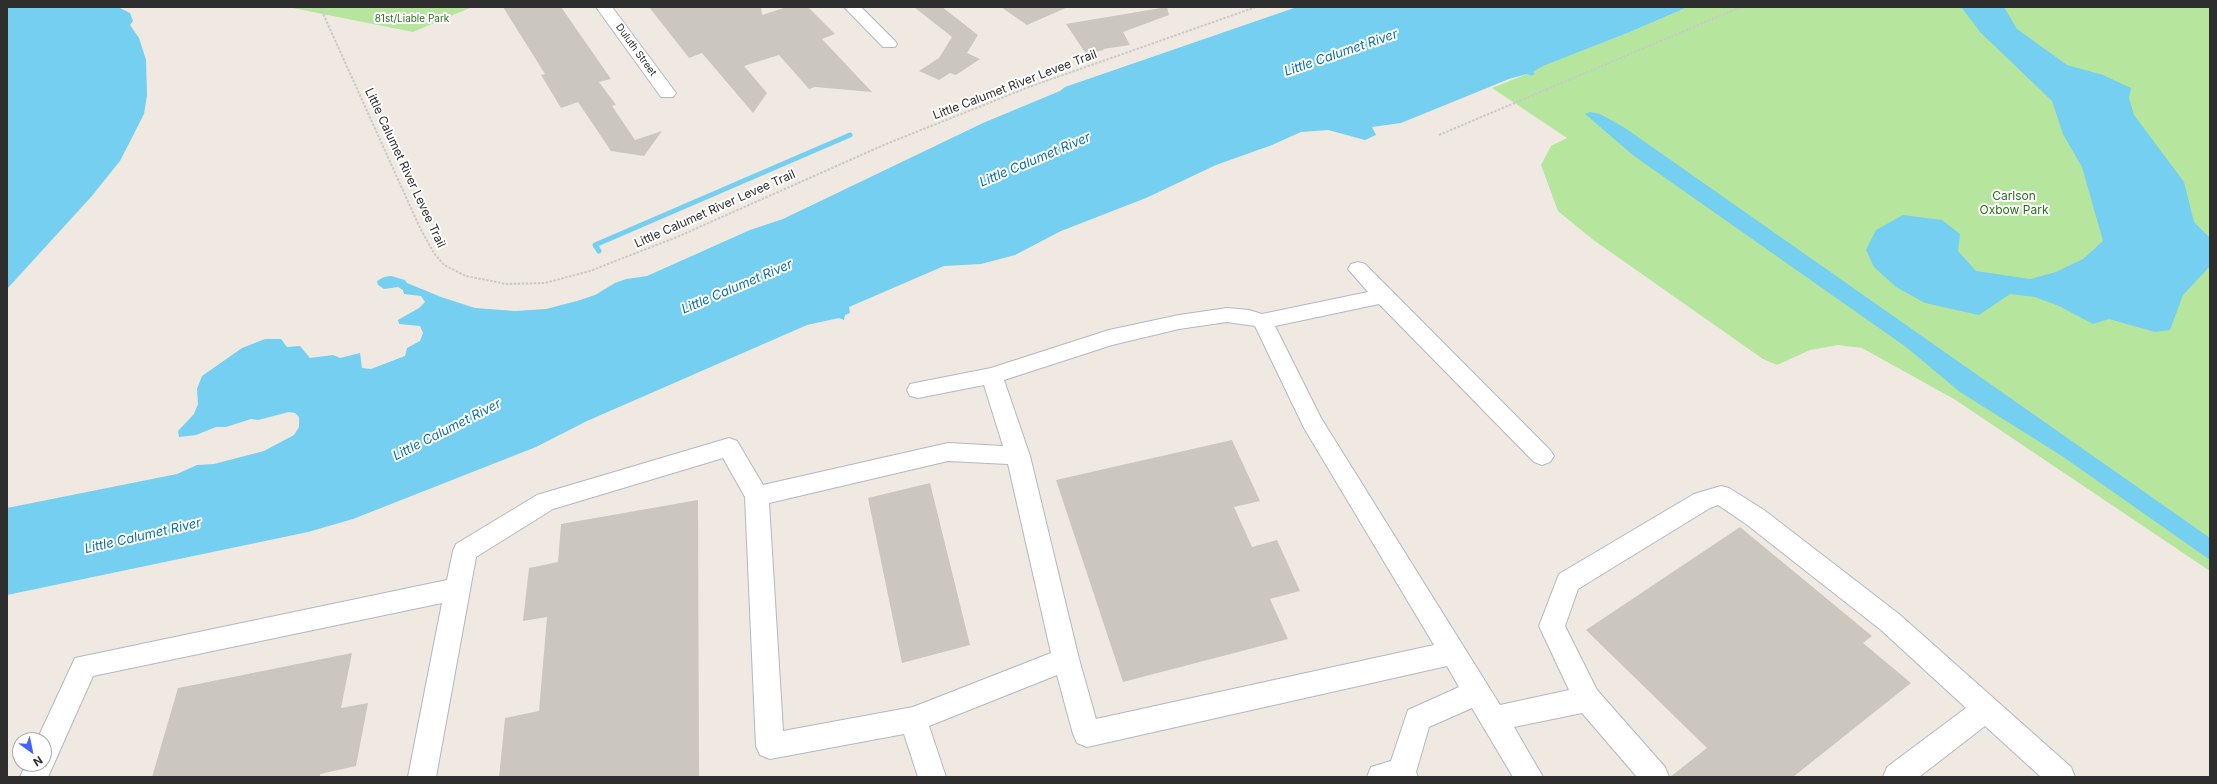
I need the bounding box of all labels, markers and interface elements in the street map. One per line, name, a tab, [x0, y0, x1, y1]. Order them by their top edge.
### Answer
park label: 81st/Liable Park	[375, 13, 449, 25]
street label: Duluth Street	[613, 22, 659, 78]
water label: Little Calumet River	[1282, 26, 1400, 80]
street label: Little Calumet River Levee Trail	[931, 47, 1099, 123]
street label: Little Calumet River Levee Trail	[362, 86, 448, 250]
water label: Little Calumet River	[977, 130, 1093, 190]
street label: Little Calumet River Levee Trail	[632, 167, 798, 251]
park label: Carlson Oxbow Park	[1980, 189, 2048, 217]
water label: Little Calumet River	[679, 257, 795, 317]
water label: Little Calumet River	[390, 396, 504, 464]
water label: Little Calumet River	[83, 515, 203, 557]
north arrow	[12, 732, 52, 772]
text: N	[31, 753, 45, 769]

